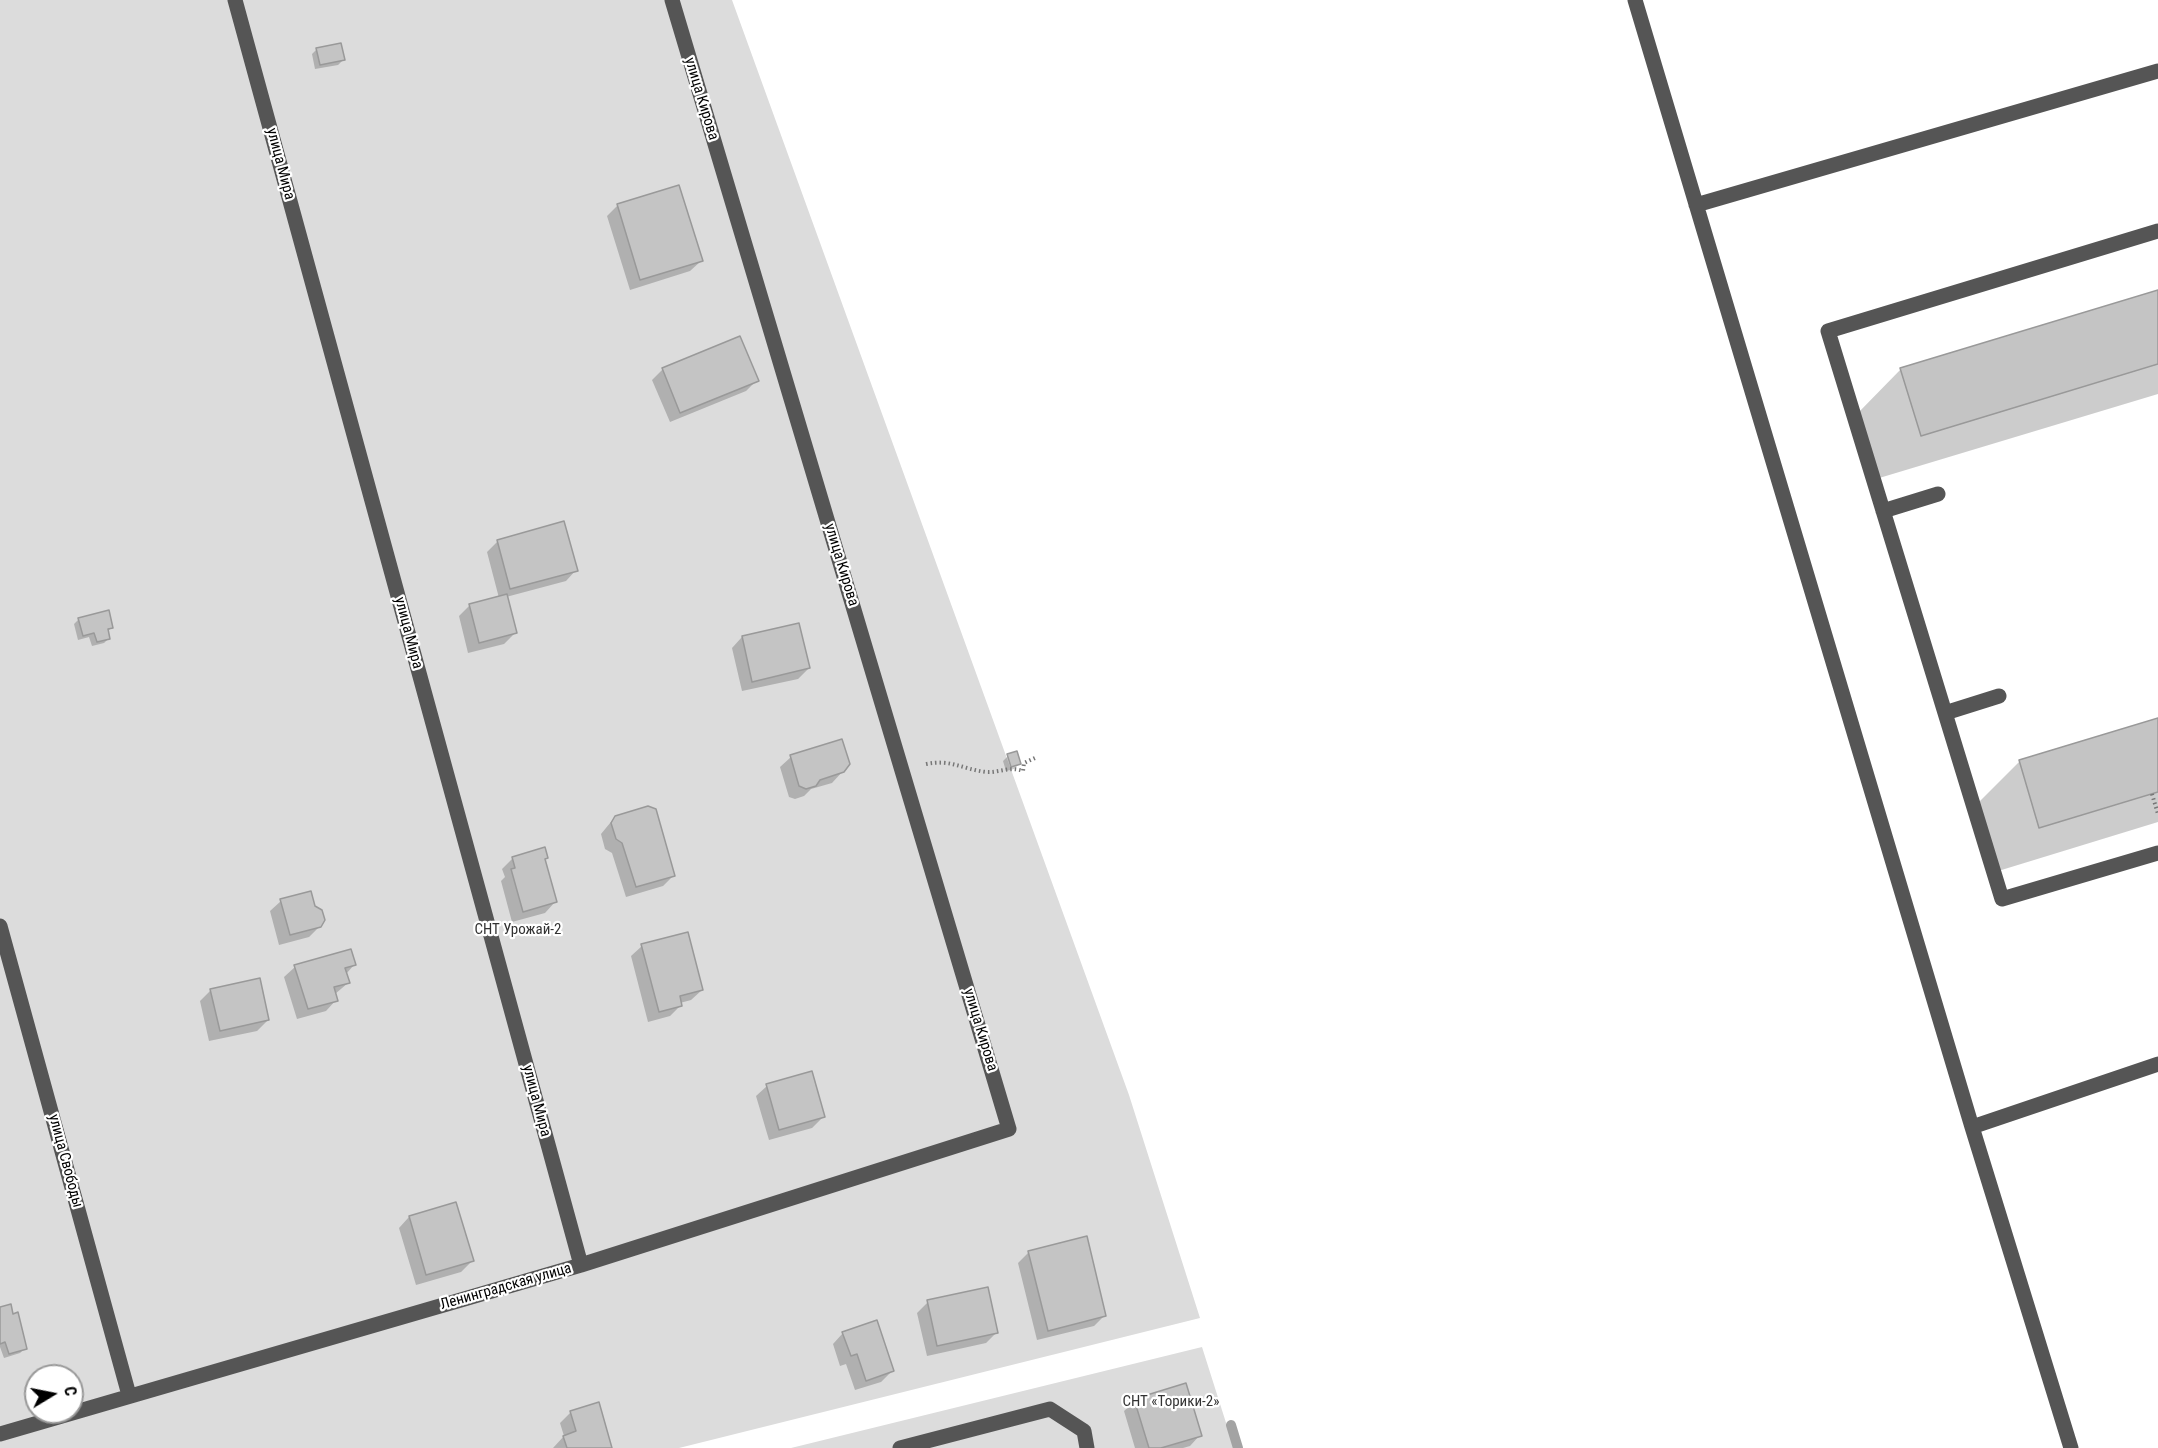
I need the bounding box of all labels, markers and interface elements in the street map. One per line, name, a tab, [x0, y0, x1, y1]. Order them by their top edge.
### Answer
street label: улица Кирова	[680, 56, 722, 142]
street label: улица Мира	[262, 126, 298, 202]
street label: улица Кирова	[820, 522, 862, 608]
street label: улица Мира	[390, 595, 426, 671]
park label: СНТ Урожай-2	[475, 921, 561, 939]
street label: улица Кирова	[959, 987, 1001, 1073]
street label: улица Мира	[518, 1063, 554, 1139]
street label: улица Свободы	[44, 1112, 86, 1210]
street label: Ленинградская улица	[438, 1260, 574, 1314]
north arrow	[24, 1364, 84, 1424]
text: С	[60, 1385, 80, 1397]
park label: СНТ «Торики-2»	[1122, 1393, 1220, 1411]

